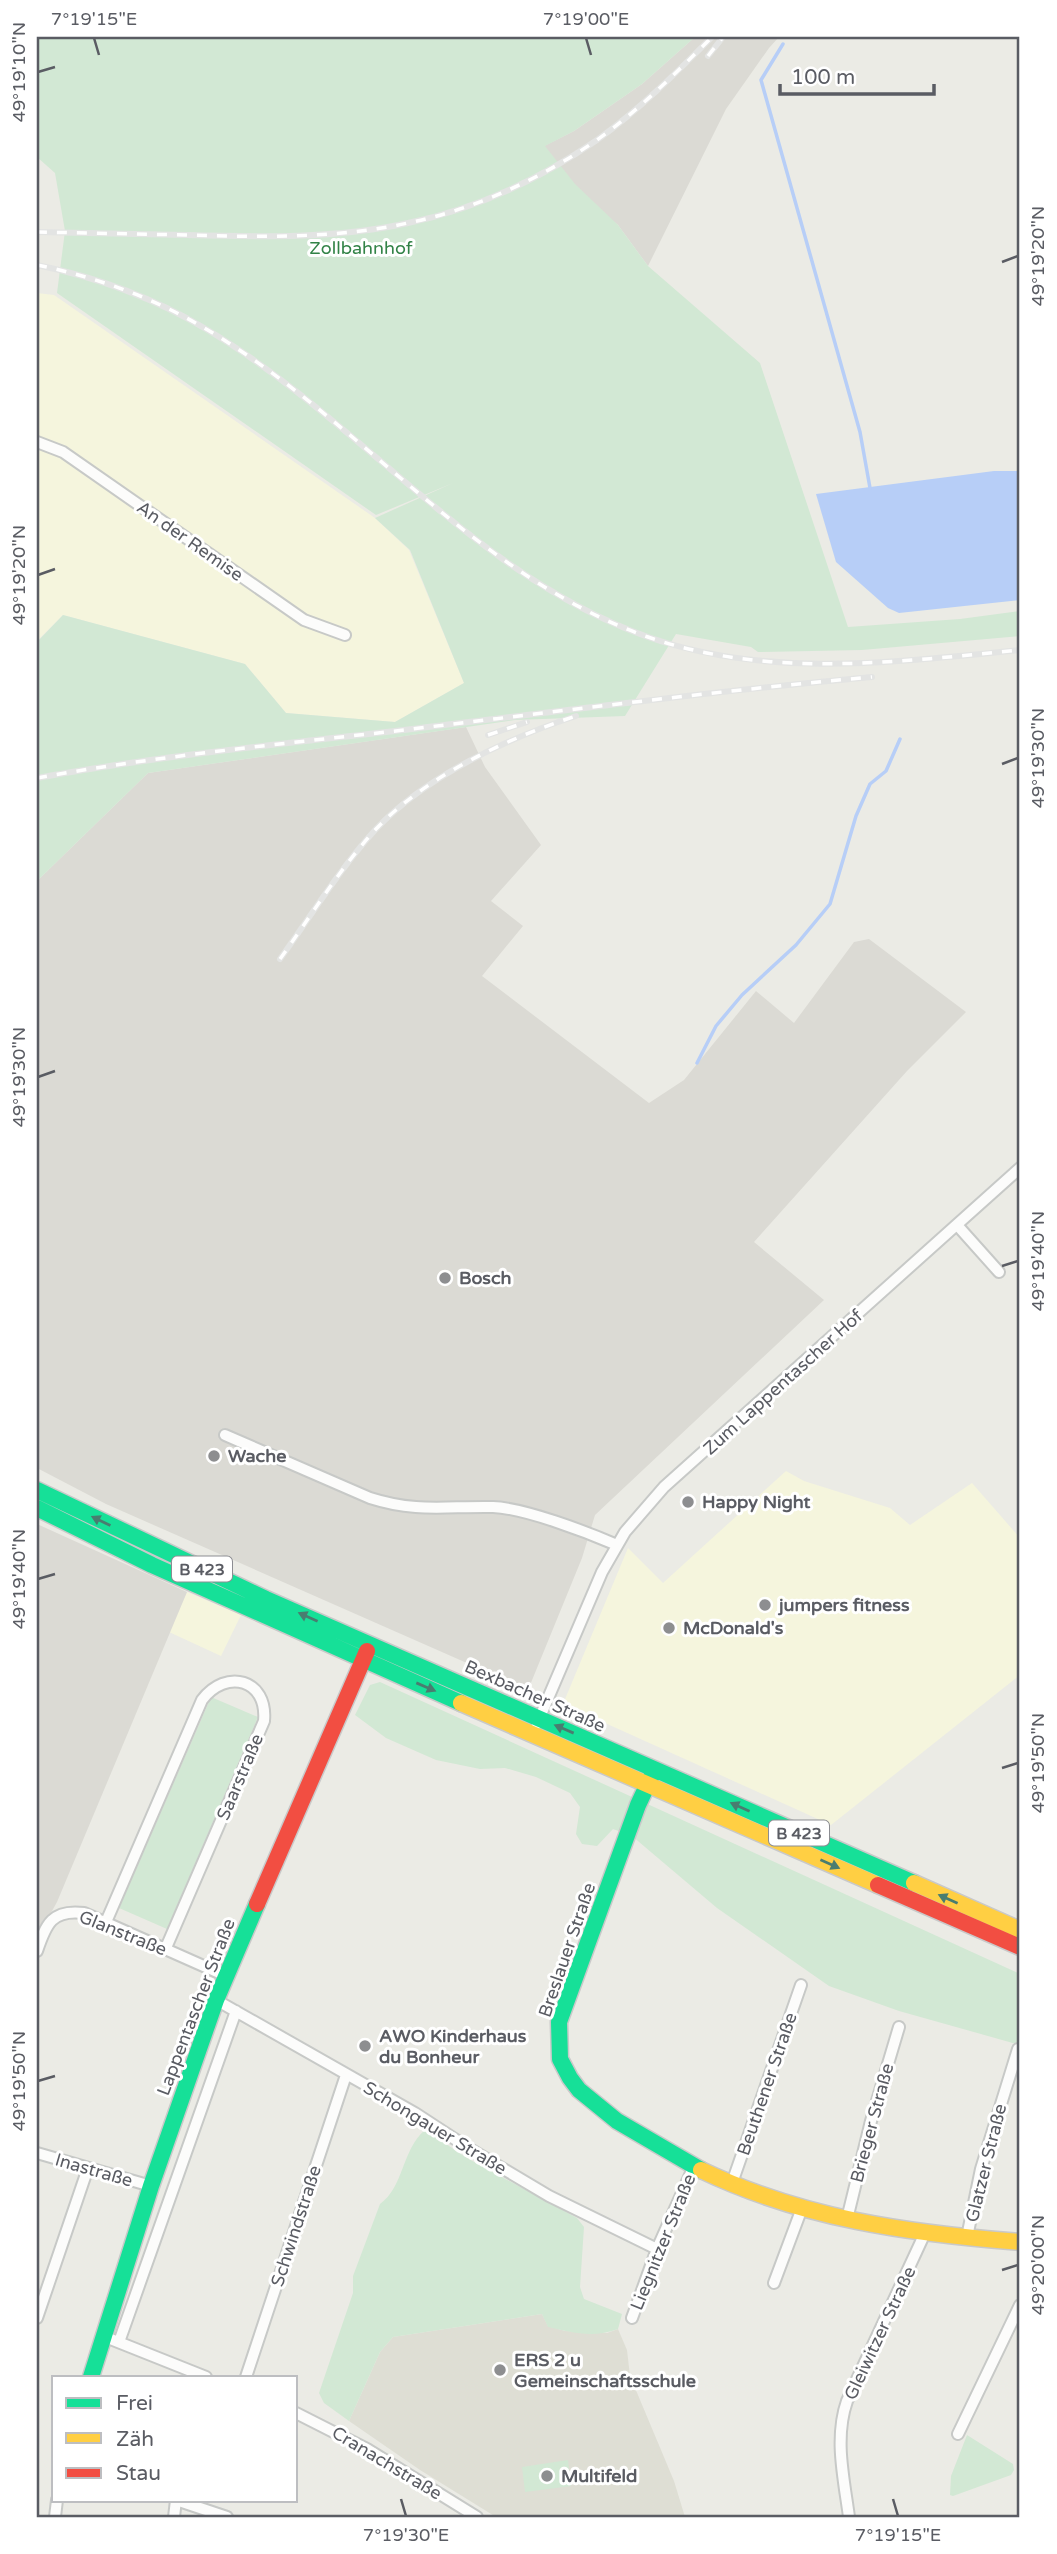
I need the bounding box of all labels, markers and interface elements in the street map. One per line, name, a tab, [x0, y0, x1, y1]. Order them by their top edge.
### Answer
text: 7°19'15"E	[51, 8, 137, 30]
text: 7°19'00"E	[543, 8, 629, 30]
text: 49°19'10"N	[8, 22, 30, 122]
scale bar	[780, 52, 934, 96]
text: 100 m	[791, 65, 855, 90]
text: 49°19'20"N	[1027, 206, 1049, 306]
park label: Zollbahnhof	[309, 237, 413, 259]
street label: An der Remise	[133, 496, 247, 586]
text: 49°19'20"N	[8, 525, 30, 625]
text: 49°19'30"N	[1027, 708, 1049, 808]
text: 49°19'30"N	[8, 1027, 30, 1127]
text: 49°19'40"N	[1027, 1211, 1049, 1311]
place label: Bosch	[459, 1267, 512, 1289]
marker: Bosch	[437, 1270, 453, 1286]
street label: Zum Lappentascher Hof	[699, 1305, 867, 1459]
place label: Wache	[228, 1445, 286, 1467]
marker: Wache	[206, 1448, 222, 1464]
place label: Happy Night	[702, 1491, 811, 1513]
marker: Happy Night	[680, 1494, 696, 1510]
one-way arrow	[91, 1516, 111, 1527]
text: 49°19'40"N	[8, 1529, 30, 1629]
road number: B 423	[172, 1556, 232, 1582]
place label: jumpers fitness	[777, 1594, 910, 1616]
marker: jumpers fitness	[757, 1597, 773, 1613]
one-way arrow	[297, 1611, 318, 1622]
place label: McDonald's	[683, 1617, 784, 1639]
marker: McDonald's	[661, 1620, 677, 1636]
street label: Bexbacher Straße	[461, 1655, 609, 1737]
one-way arrow	[415, 1682, 436, 1693]
text: 49°19'50"N	[1027, 1713, 1049, 1813]
one-way arrow	[553, 1724, 574, 1735]
street label: Saarstraße	[212, 1730, 268, 1824]
one-way arrow	[730, 1801, 750, 1813]
road number: B 423	[769, 1820, 829, 1845]
one-way arrow	[820, 1859, 841, 1870]
street label: Breslauer Straße	[534, 1880, 600, 2020]
one-way arrow	[937, 1893, 958, 1904]
street label: Glanstraße	[76, 1905, 170, 1961]
street label: Lappentascher Straße	[152, 1915, 240, 2099]
street label: Beuthener Straße	[732, 2010, 802, 2158]
place label: AWO Kinderhaus du Bonheur	[379, 2025, 527, 2068]
text: 49°19'50"N	[8, 2031, 30, 2131]
marker: AWO Kinderhaus du Bonheur	[357, 2038, 373, 2054]
street label: Brieger Straße	[845, 2061, 899, 2185]
street label: Schongauer Straße	[359, 2076, 511, 2180]
street label: Glatzer Straße	[961, 2101, 1011, 2225]
street label: Inastraße	[53, 2148, 135, 2192]
street label: Schwindstraße	[266, 2163, 326, 2289]
street label: Liegnitzer Straße	[626, 2171, 700, 2313]
text: 49°20'00"N	[1027, 2215, 1049, 2315]
street label: Gleiwitzer Straße	[839, 2263, 921, 2403]
place label: ERS 2 u Gemeinschaftsschule	[514, 2349, 696, 2392]
marker: ERS 2 u Gemeinschaftsschule	[492, 2362, 508, 2378]
legend	[52, 2376, 298, 2502]
text: Frei	[116, 2391, 153, 2416]
street label: Cranachstraße	[328, 2421, 446, 2505]
text: Zäh	[116, 2427, 154, 2452]
text: Stau	[116, 2461, 161, 2486]
place label: Multifeld	[561, 2465, 637, 2487]
marker: Multifeld	[539, 2468, 555, 2484]
text: 7°19'30"E	[363, 2524, 449, 2546]
text: 7°19'15"E	[855, 2524, 941, 2546]

